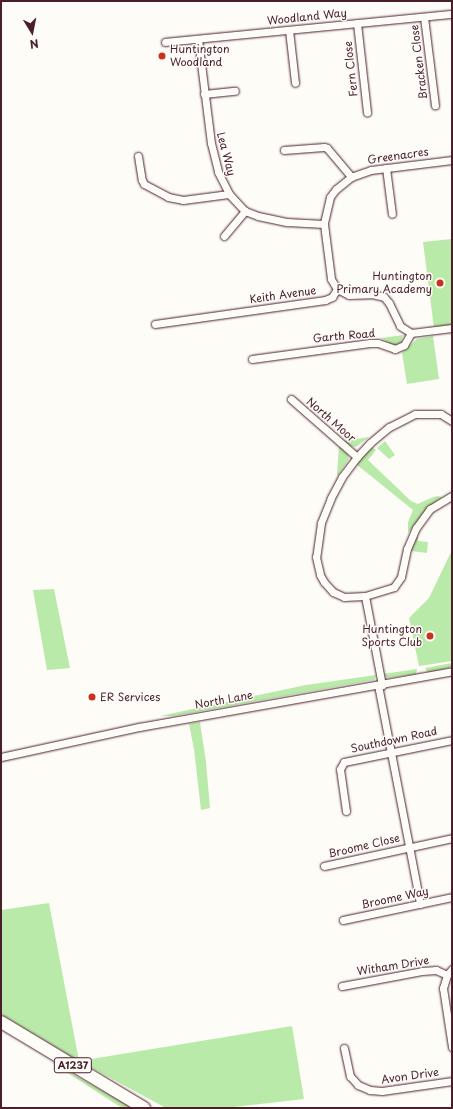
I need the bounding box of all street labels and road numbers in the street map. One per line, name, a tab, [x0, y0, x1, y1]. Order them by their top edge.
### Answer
street label: Woodland Way	[267, 6, 347, 28]
street label: Bracken Close	[408, 24, 430, 100]
street label: Fern Close	[342, 41, 360, 97]
street label: Lea Way	[214, 130, 238, 178]
street label: Greenacres	[367, 145, 429, 167]
street label: Keith Avenue	[249, 284, 317, 306]
street label: Garth Road	[312, 327, 376, 345]
street label: North Moor	[303, 395, 359, 445]
street label: North Lane	[193, 688, 255, 712]
street label: Southdown Road	[350, 724, 438, 756]
street label: Broome Close	[327, 831, 401, 861]
street label: Broome Way	[360, 884, 430, 912]
street label: Witham Drive	[356, 954, 430, 978]
road number: A1237	[53, 1057, 93, 1073]
street label: Avon Drive	[380, 1065, 440, 1087]

